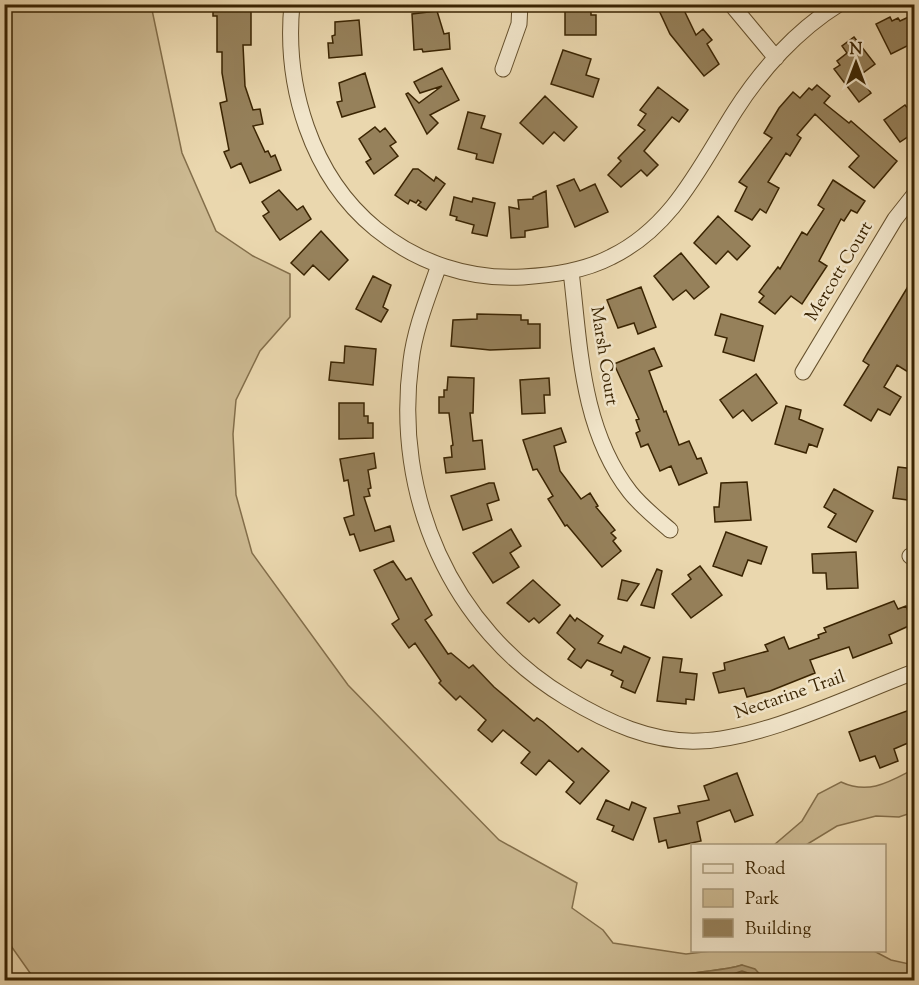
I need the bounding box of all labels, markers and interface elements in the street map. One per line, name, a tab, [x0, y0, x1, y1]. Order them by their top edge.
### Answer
north arrow	[826, 33, 886, 93]
text: N	[850, 39, 863, 62]
street label: Mercott Court	[800, 217, 880, 327]
street label: Marsh Court	[582, 305, 624, 407]
street label: Nectarine Trail	[731, 665, 849, 727]
legend	[691, 844, 886, 952]
text: Road	[745, 857, 785, 883]
text: Park	[745, 887, 780, 913]
text: Building	[745, 917, 811, 943]

